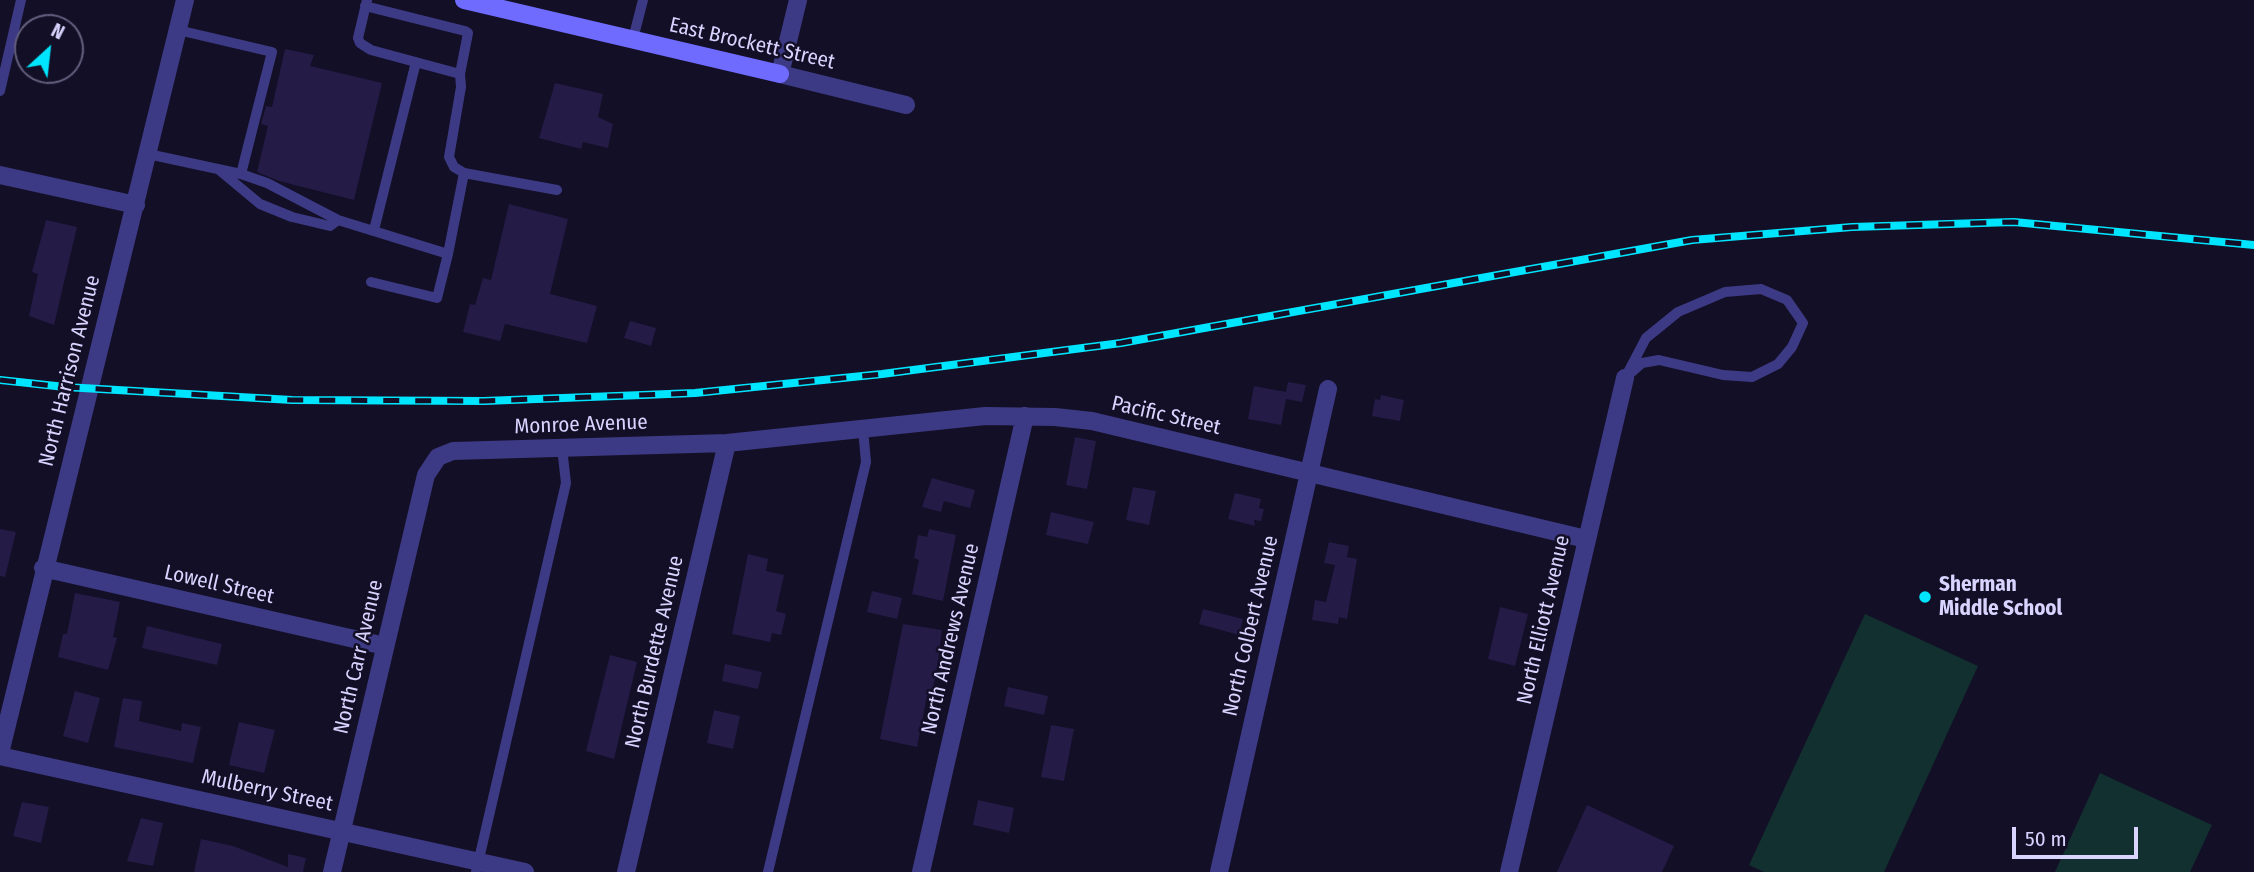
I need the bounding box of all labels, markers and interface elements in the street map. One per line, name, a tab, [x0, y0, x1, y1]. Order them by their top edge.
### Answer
street label: East Brockett Street	[667, 13, 837, 75]
north arrow	[14, 14, 84, 84]
text: N	[48, 19, 68, 44]
street label: North Harrison Avenue	[34, 273, 106, 469]
street label: Pacific Street	[1109, 391, 1223, 441]
street label: Monroe Avenue	[514, 410, 648, 440]
street label: North Colbert Avenue	[1218, 533, 1284, 719]
street label: North Elliott Avenue	[1512, 533, 1576, 707]
street label: North Andrews Avenue	[917, 541, 985, 737]
street label: North Burdette Avenue	[621, 553, 689, 751]
street label: Lowell Street	[162, 560, 276, 610]
place label: Sherman Middle School	[1939, 572, 2062, 622]
street label: North Carr Avenue	[329, 577, 389, 737]
marker: Sherman Middle School	[1917, 589, 1933, 605]
street label: Mulberry Street	[199, 765, 335, 817]
scale bar	[2016, 812, 2142, 856]
text: 50 m	[2025, 826, 2067, 852]

